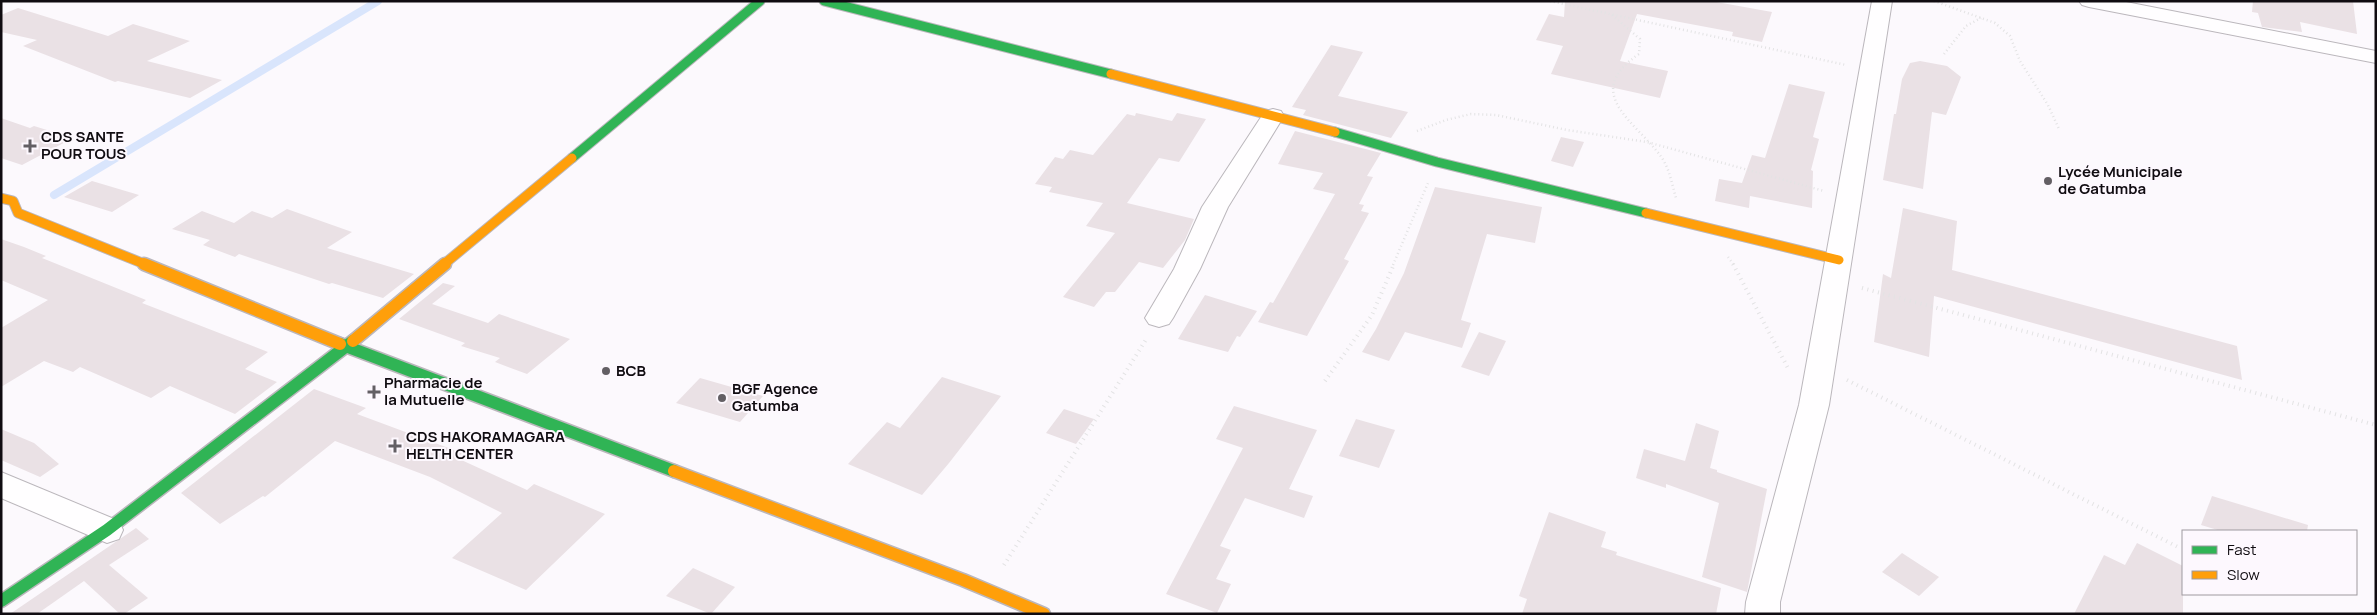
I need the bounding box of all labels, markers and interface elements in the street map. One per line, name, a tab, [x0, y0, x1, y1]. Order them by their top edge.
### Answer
place label: CDS SANTE POUR TOUS	[41, 126, 126, 164]
marker: CDS SANTE POUR TOUS	[23, 139, 37, 153]
place label: Lycée Municipale de Gatumba	[2058, 161, 2183, 199]
marker: Lycée Municipale de Gatumba	[2042, 175, 2054, 187]
place label: BCB	[616, 360, 647, 381]
marker: BCB	[600, 365, 612, 377]
place label: Pharmacie de la Mutuelle	[384, 372, 483, 410]
place label: BGF Agence Gatumba	[732, 378, 818, 416]
marker: Pharmacie de la Mutuelle	[368, 386, 380, 398]
marker: BGF Agence Gatumba	[716, 392, 728, 404]
place label: CDS HAKORAMAGARA HELTH CENTER	[406, 426, 565, 464]
marker: CDS HAKORAMAGARA HELTH CENTER	[388, 439, 402, 453]
legend	[2182, 530, 2357, 595]
text: Fast	[2227, 539, 2256, 560]
text: Slow	[2227, 564, 2260, 585]

